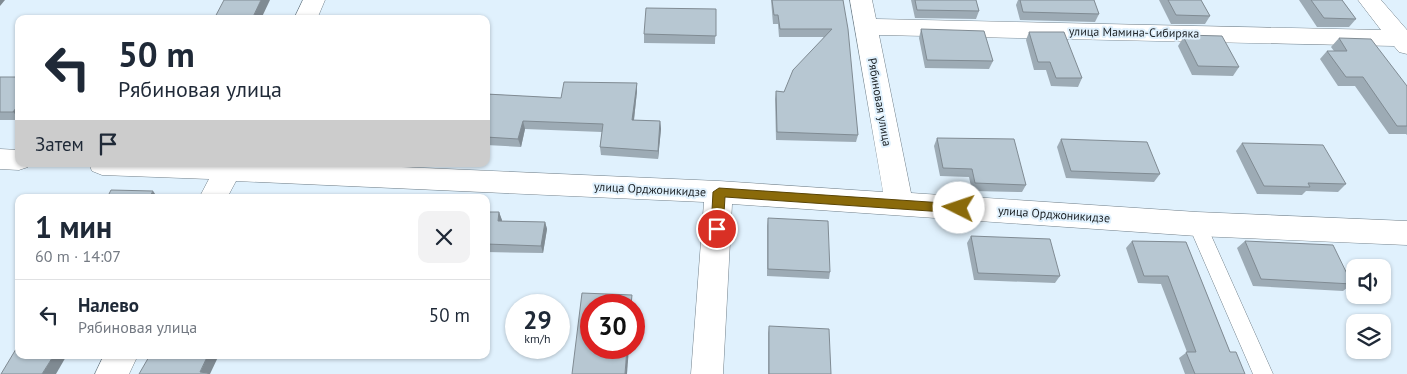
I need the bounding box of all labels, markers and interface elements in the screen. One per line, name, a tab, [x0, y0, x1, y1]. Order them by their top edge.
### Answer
street label: улица Мамина-Сибиряка	[1069, 23, 1199, 41]
text: 50 m	[118, 31, 195, 77]
icon: left	[35, 35, 100, 100]
street label: Рябиновая улица	[865, 57, 895, 147]
text: Рябиновая улица	[118, 75, 282, 103]
icon: arrive	[94, 130, 122, 158]
text: Затем	[35, 132, 84, 156]
street label: улица Орджоникидзе	[594, 179, 706, 199]
position arrow	[932, 181, 984, 233]
street label: улица Орджоникидзе	[997, 203, 1111, 225]
text: 1 мин	[35, 207, 112, 246]
pin	[696, 208, 738, 250]
button: close	[418, 211, 470, 263]
icon: arrive	[703, 215, 731, 243]
text: 60 m · 14:07	[35, 246, 121, 266]
map controls	[1346, 259, 1391, 359]
button: sound	[1346, 259, 1391, 304]
text: Налево	[78, 293, 139, 317]
speed limit sign: 30	[580, 294, 645, 359]
icon: left	[35, 301, 63, 329]
text: 50 m	[429, 303, 470, 327]
text: 29	[523, 304, 552, 336]
button: layers	[1346, 314, 1391, 359]
text: Рябиновая улица	[78, 317, 197, 337]
text: km/h	[524, 331, 551, 346]

